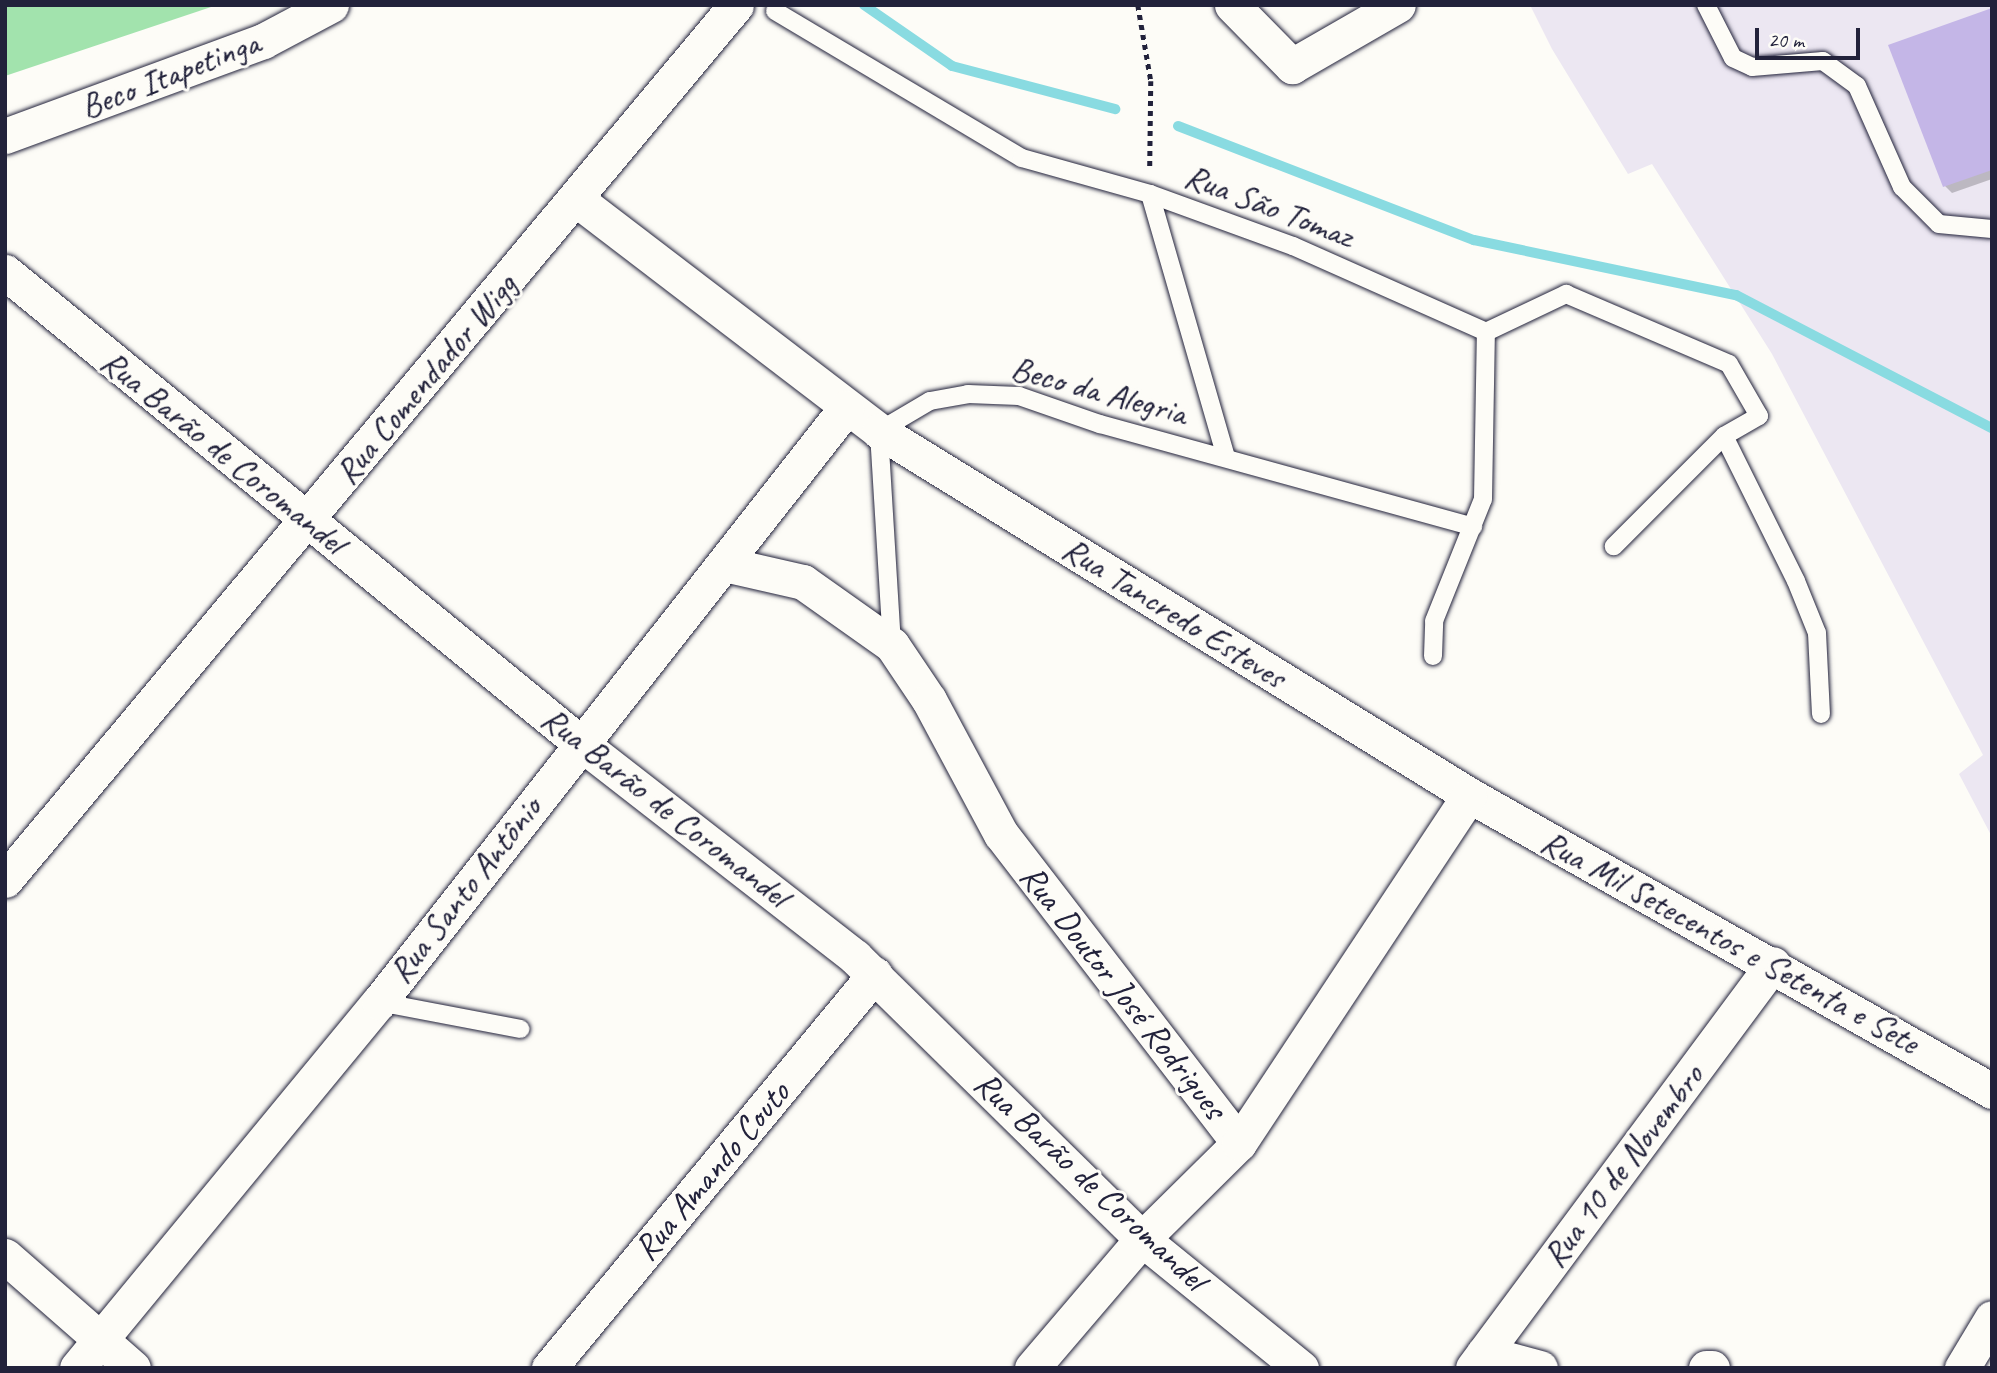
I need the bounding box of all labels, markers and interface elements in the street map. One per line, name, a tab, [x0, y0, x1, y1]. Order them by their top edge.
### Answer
scale bar	[1759, 14, 1864, 58]
street label: Beco Itapetinga	[74, 21, 266, 129]
text: 20 m	[1768, 27, 1804, 53]
street label: Rua São Tomaz	[1179, 155, 1359, 257]
street label: Rua Comendador Wigg	[326, 265, 526, 493]
street label: Rua Barão de Coromandel	[91, 340, 355, 564]
street label: Beco da Alegria	[1006, 347, 1192, 435]
street label: Rua Tancredo Esteves	[1054, 527, 1294, 699]
street label: Rua Barão de Coromandel	[532, 696, 798, 918]
street label: Rua Santo Antônio	[379, 788, 551, 992]
street label: Rua Mil Setecentos e Setenta e Sete	[1534, 821, 1926, 1063]
street label: Rua Doutor José Rodrigues	[1011, 857, 1235, 1127]
street label: Rua 10 de Novembro	[1533, 1056, 1713, 1276]
street label: Rua Barão de Coromandel	[964, 1061, 1216, 1301]
street label: Rua Amando Couto	[625, 1073, 799, 1269]

